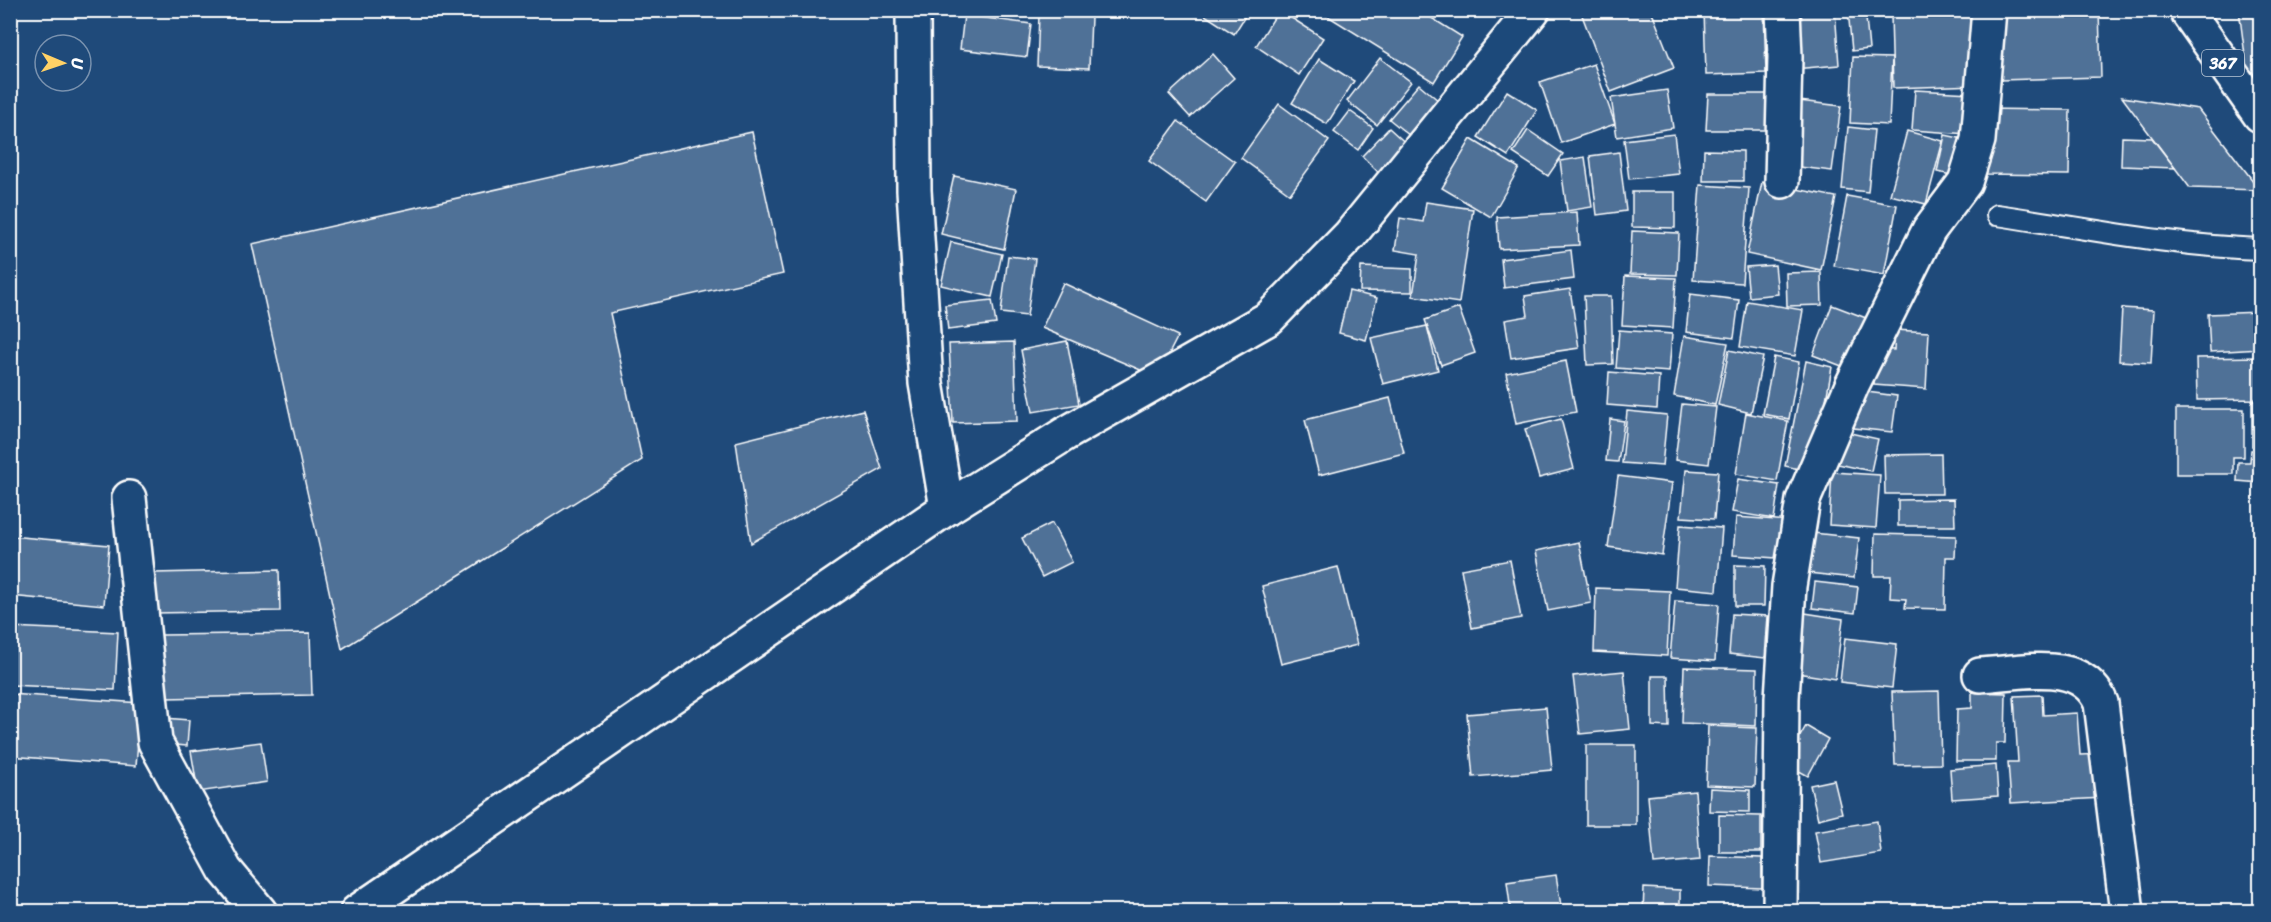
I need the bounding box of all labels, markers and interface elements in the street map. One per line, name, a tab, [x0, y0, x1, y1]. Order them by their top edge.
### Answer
north arrow	[33, 33, 93, 93]
road number: 367	[2202, 50, 2244, 76]
text: U	[63, 58, 92, 71]

